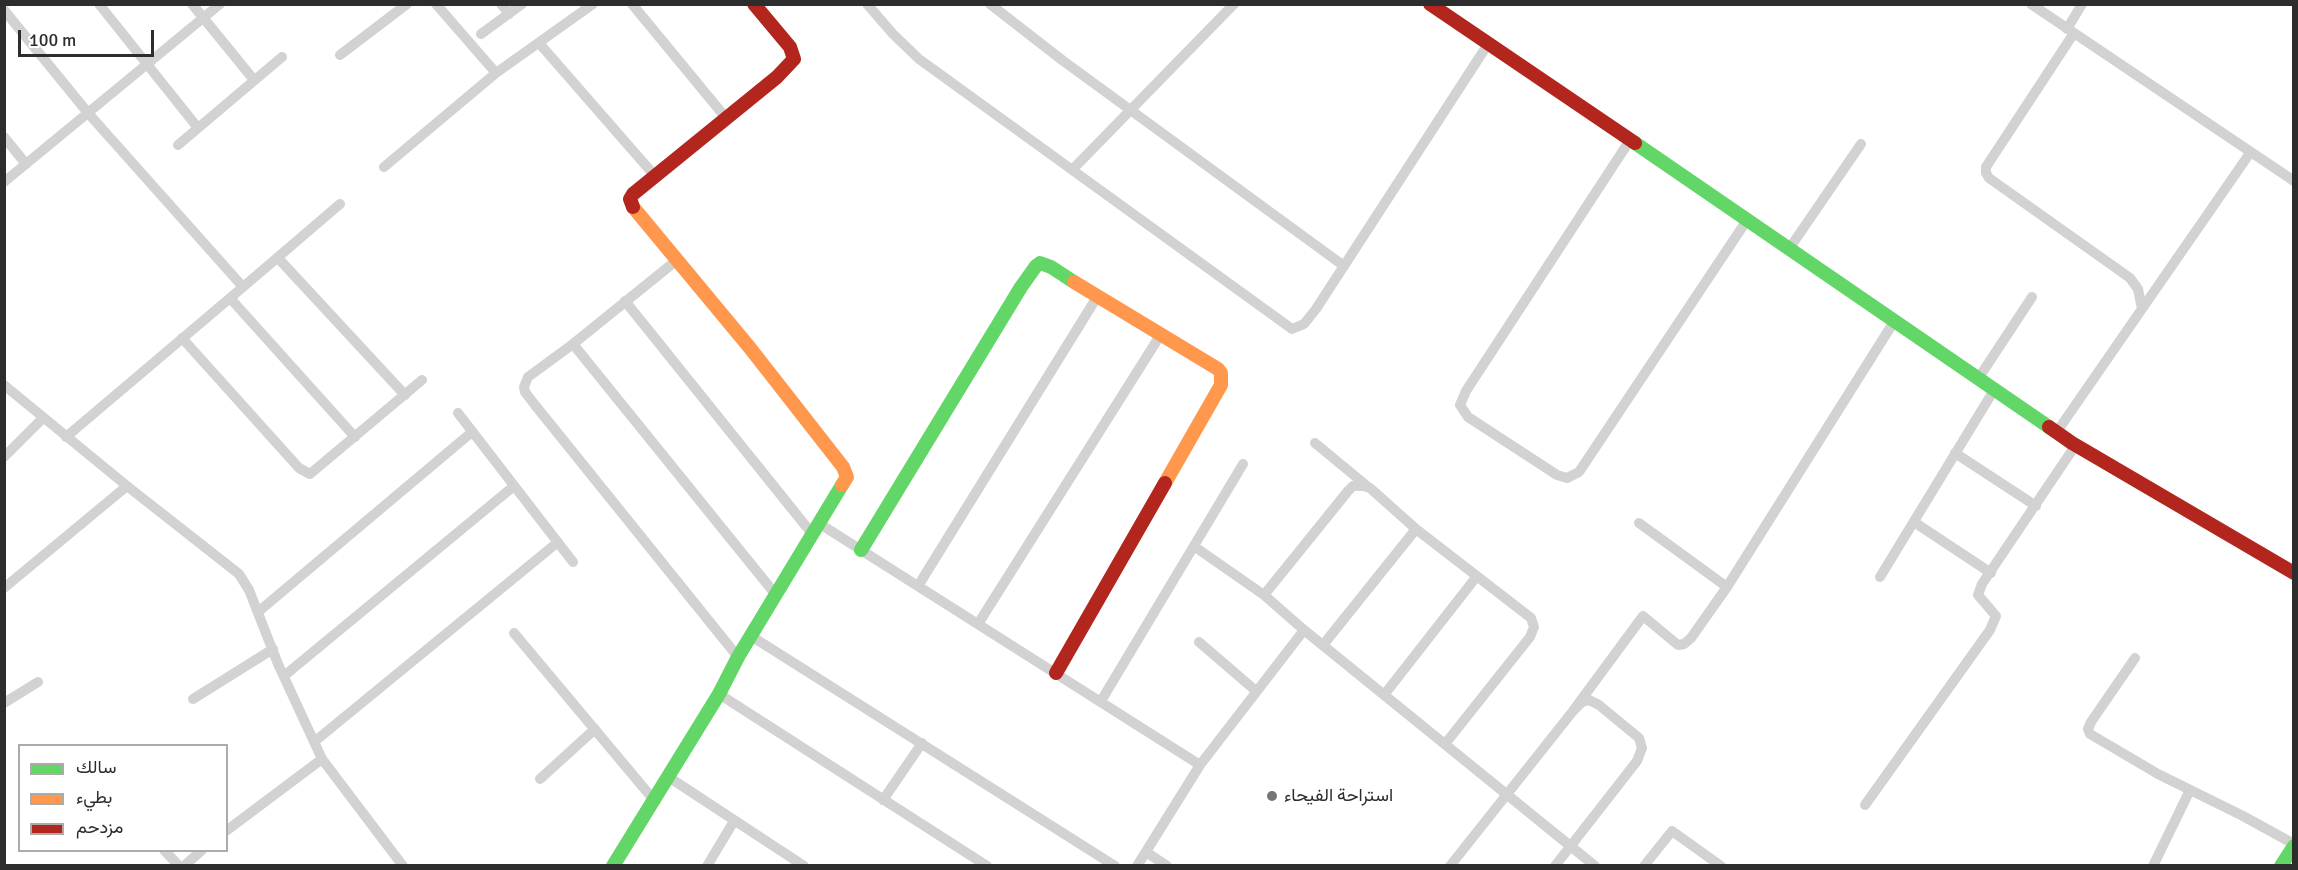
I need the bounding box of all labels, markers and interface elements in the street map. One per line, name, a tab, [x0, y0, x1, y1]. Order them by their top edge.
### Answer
scale bar	[21, 18, 158, 56]
text: 100 m	[29, 29, 76, 51]
legend	[18, 744, 228, 852]
text: سالك	[76, 756, 116, 778]
place label: استراحة الفيحاء	[1284, 785, 1393, 807]
text: بطيء	[76, 786, 112, 808]
marker: استراحة الفيحاء	[1265, 789, 1279, 803]
text: مزدحم	[76, 816, 123, 838]

